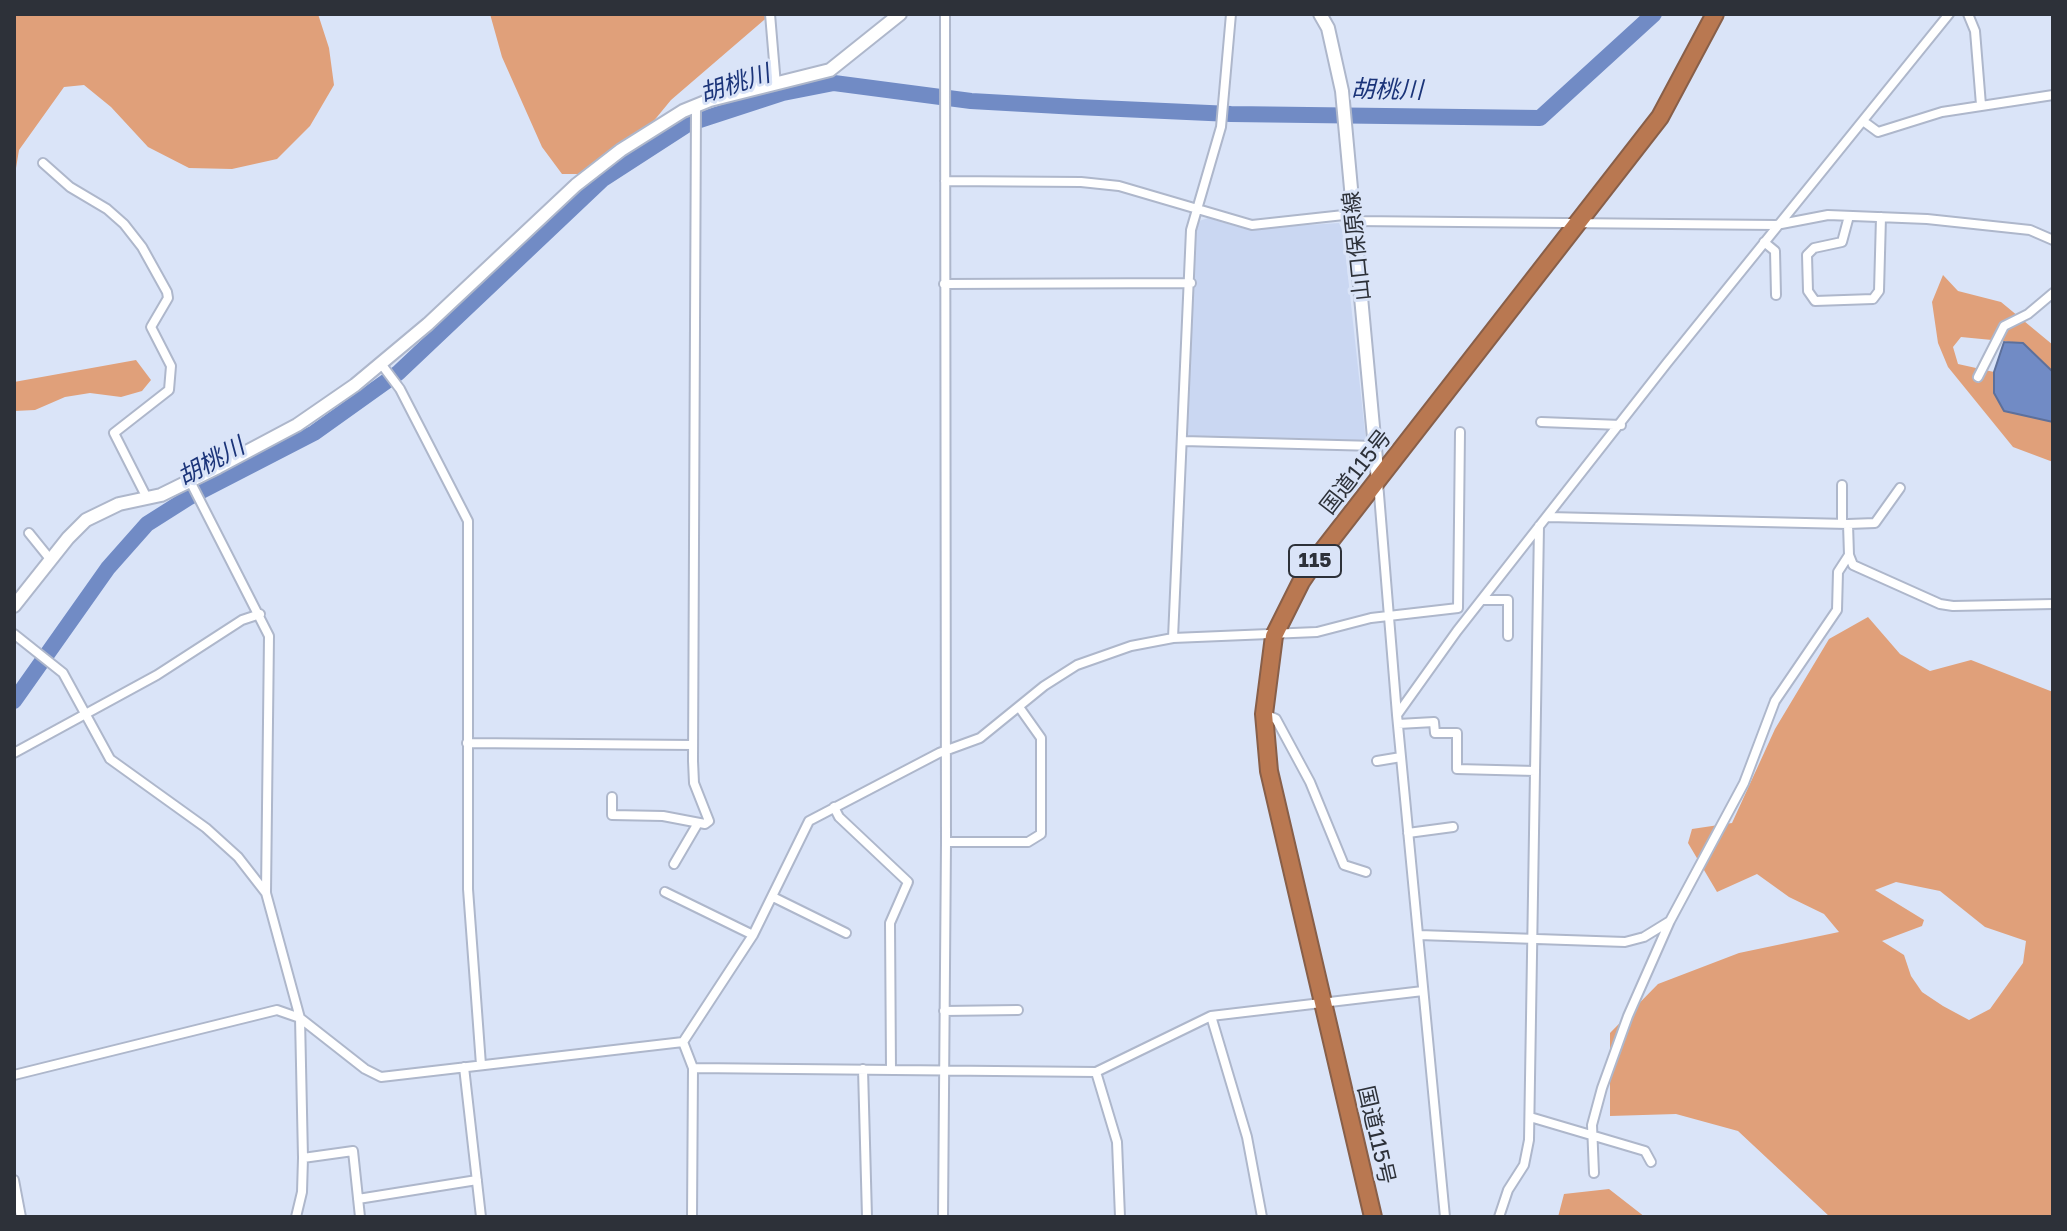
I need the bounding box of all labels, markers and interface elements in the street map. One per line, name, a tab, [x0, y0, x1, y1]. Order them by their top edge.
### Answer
water label: 胡桃川	[696, 59, 774, 109]
water label: 胡桃川	[1351, 75, 1423, 105]
street label: 山口保原線	[1338, 190, 1376, 302]
street label: 国道115号	[1315, 424, 1397, 520]
water label: 胡桃川	[173, 432, 249, 492]
road number: 115	[1289, 545, 1341, 577]
street label: 国道115号	[1352, 1083, 1400, 1187]

